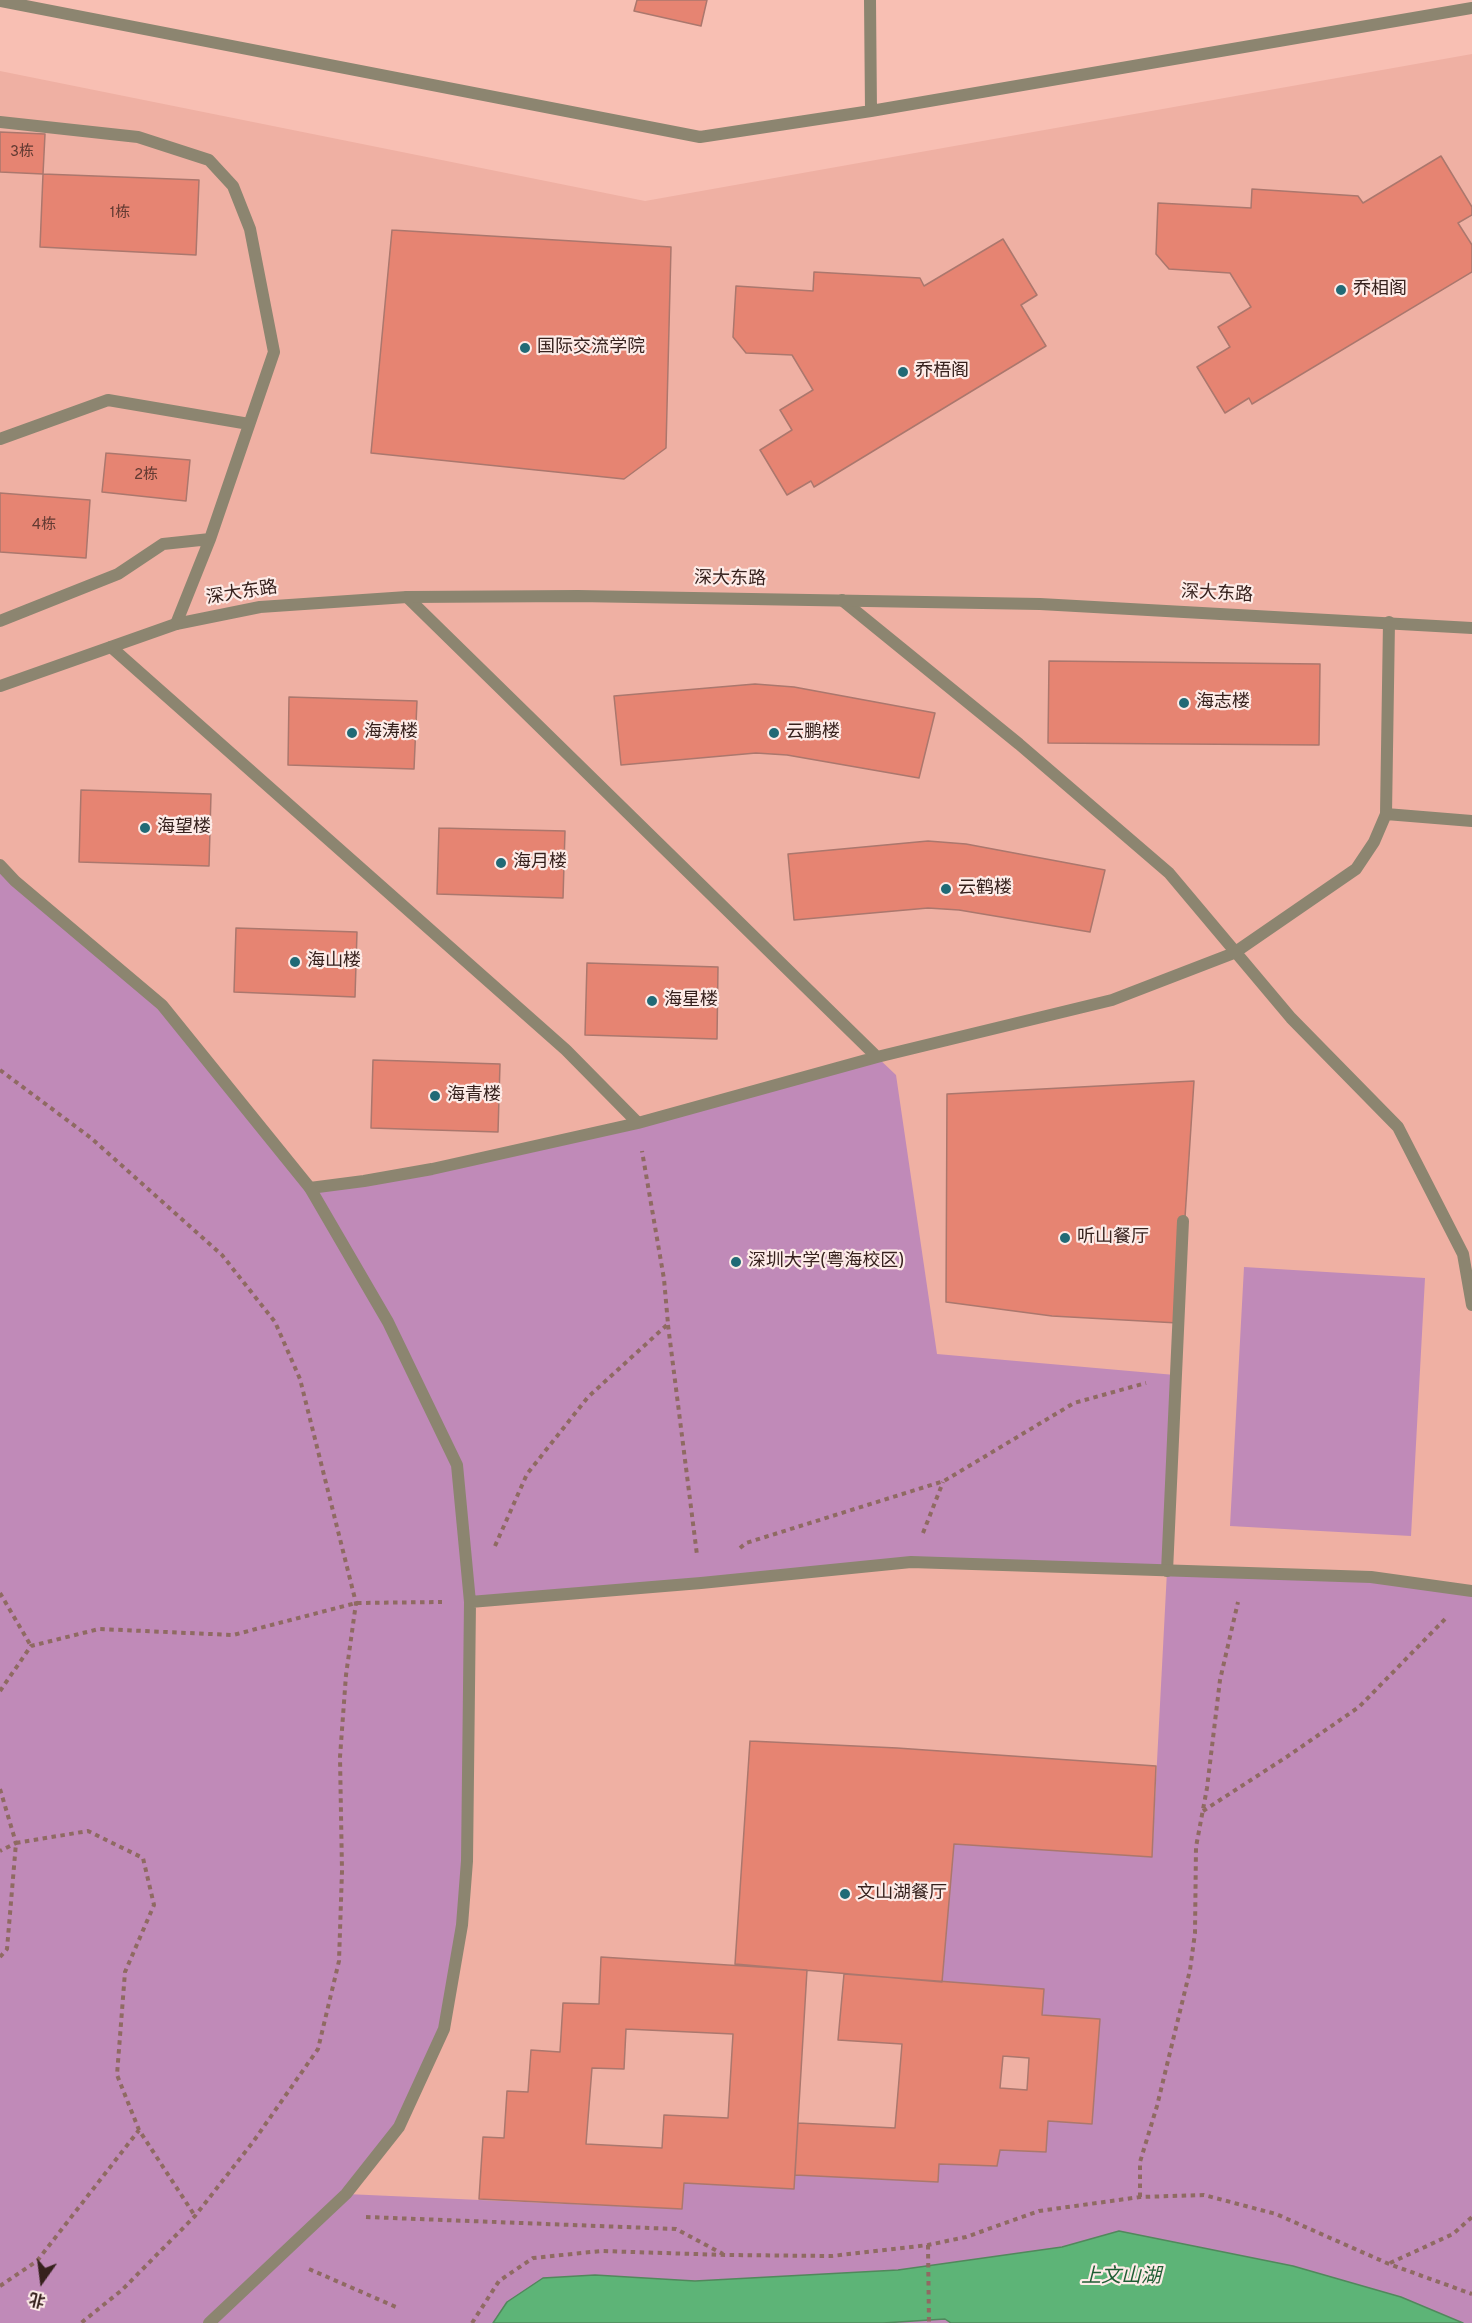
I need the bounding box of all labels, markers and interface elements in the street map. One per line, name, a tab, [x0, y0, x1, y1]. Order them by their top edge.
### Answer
house number: 3栋	[10, 144, 34, 162]
house number: 1栋	[110, 205, 130, 223]
place label: 乔相阁	[1353, 279, 1407, 301]
marker: 乔相阁	[1334, 283, 1348, 297]
place label: 国际交流学院	[537, 337, 645, 359]
marker: 国际交流学院	[518, 341, 532, 355]
place label: 乔梧阁	[915, 361, 969, 383]
marker: 乔梧阁	[896, 365, 910, 379]
house number: 2栋	[134, 467, 158, 485]
house number: 4栋	[32, 517, 56, 535]
street label: 深大东路	[694, 569, 766, 591]
street label: 深大东路	[205, 578, 279, 610]
street label: 深大东路	[1180, 582, 1254, 608]
place label: 海志楼	[1196, 692, 1250, 714]
marker: 海志楼	[1177, 696, 1191, 710]
place label: 海涛楼	[364, 722, 418, 744]
place label: 云鹏楼	[786, 722, 840, 744]
marker: 海涛楼	[345, 726, 359, 740]
marker: 云鹏楼	[767, 726, 781, 740]
place label: 海望楼	[157, 817, 211, 839]
marker: 海望楼	[138, 821, 152, 835]
place label: 海月楼	[513, 852, 567, 874]
marker: 海月楼	[494, 856, 508, 870]
place label: 云鹤楼	[958, 878, 1012, 900]
marker: 云鹤楼	[939, 882, 953, 896]
place label: 海山楼	[307, 951, 361, 973]
marker: 海山楼	[288, 955, 302, 969]
place label: 海星楼	[664, 990, 718, 1012]
marker: 海星楼	[645, 994, 659, 1008]
place label: 海青楼	[447, 1085, 501, 1107]
marker: 海青楼	[428, 1089, 442, 1103]
place label: 听山餐厅	[1077, 1227, 1149, 1249]
marker: 听山餐厅	[1058, 1231, 1072, 1245]
place label: 深圳大学(粤海校区)	[748, 1251, 904, 1273]
marker: 深圳大学(粤海校区)	[729, 1255, 743, 1269]
place label: 文山湖餐厅	[857, 1883, 947, 1905]
marker: 文山湖餐厅	[838, 1887, 852, 1901]
north arrow	[12, 2251, 72, 2311]
water label: 上文山湖	[1081, 2266, 1161, 2290]
text: 北	[27, 2287, 48, 2310]

